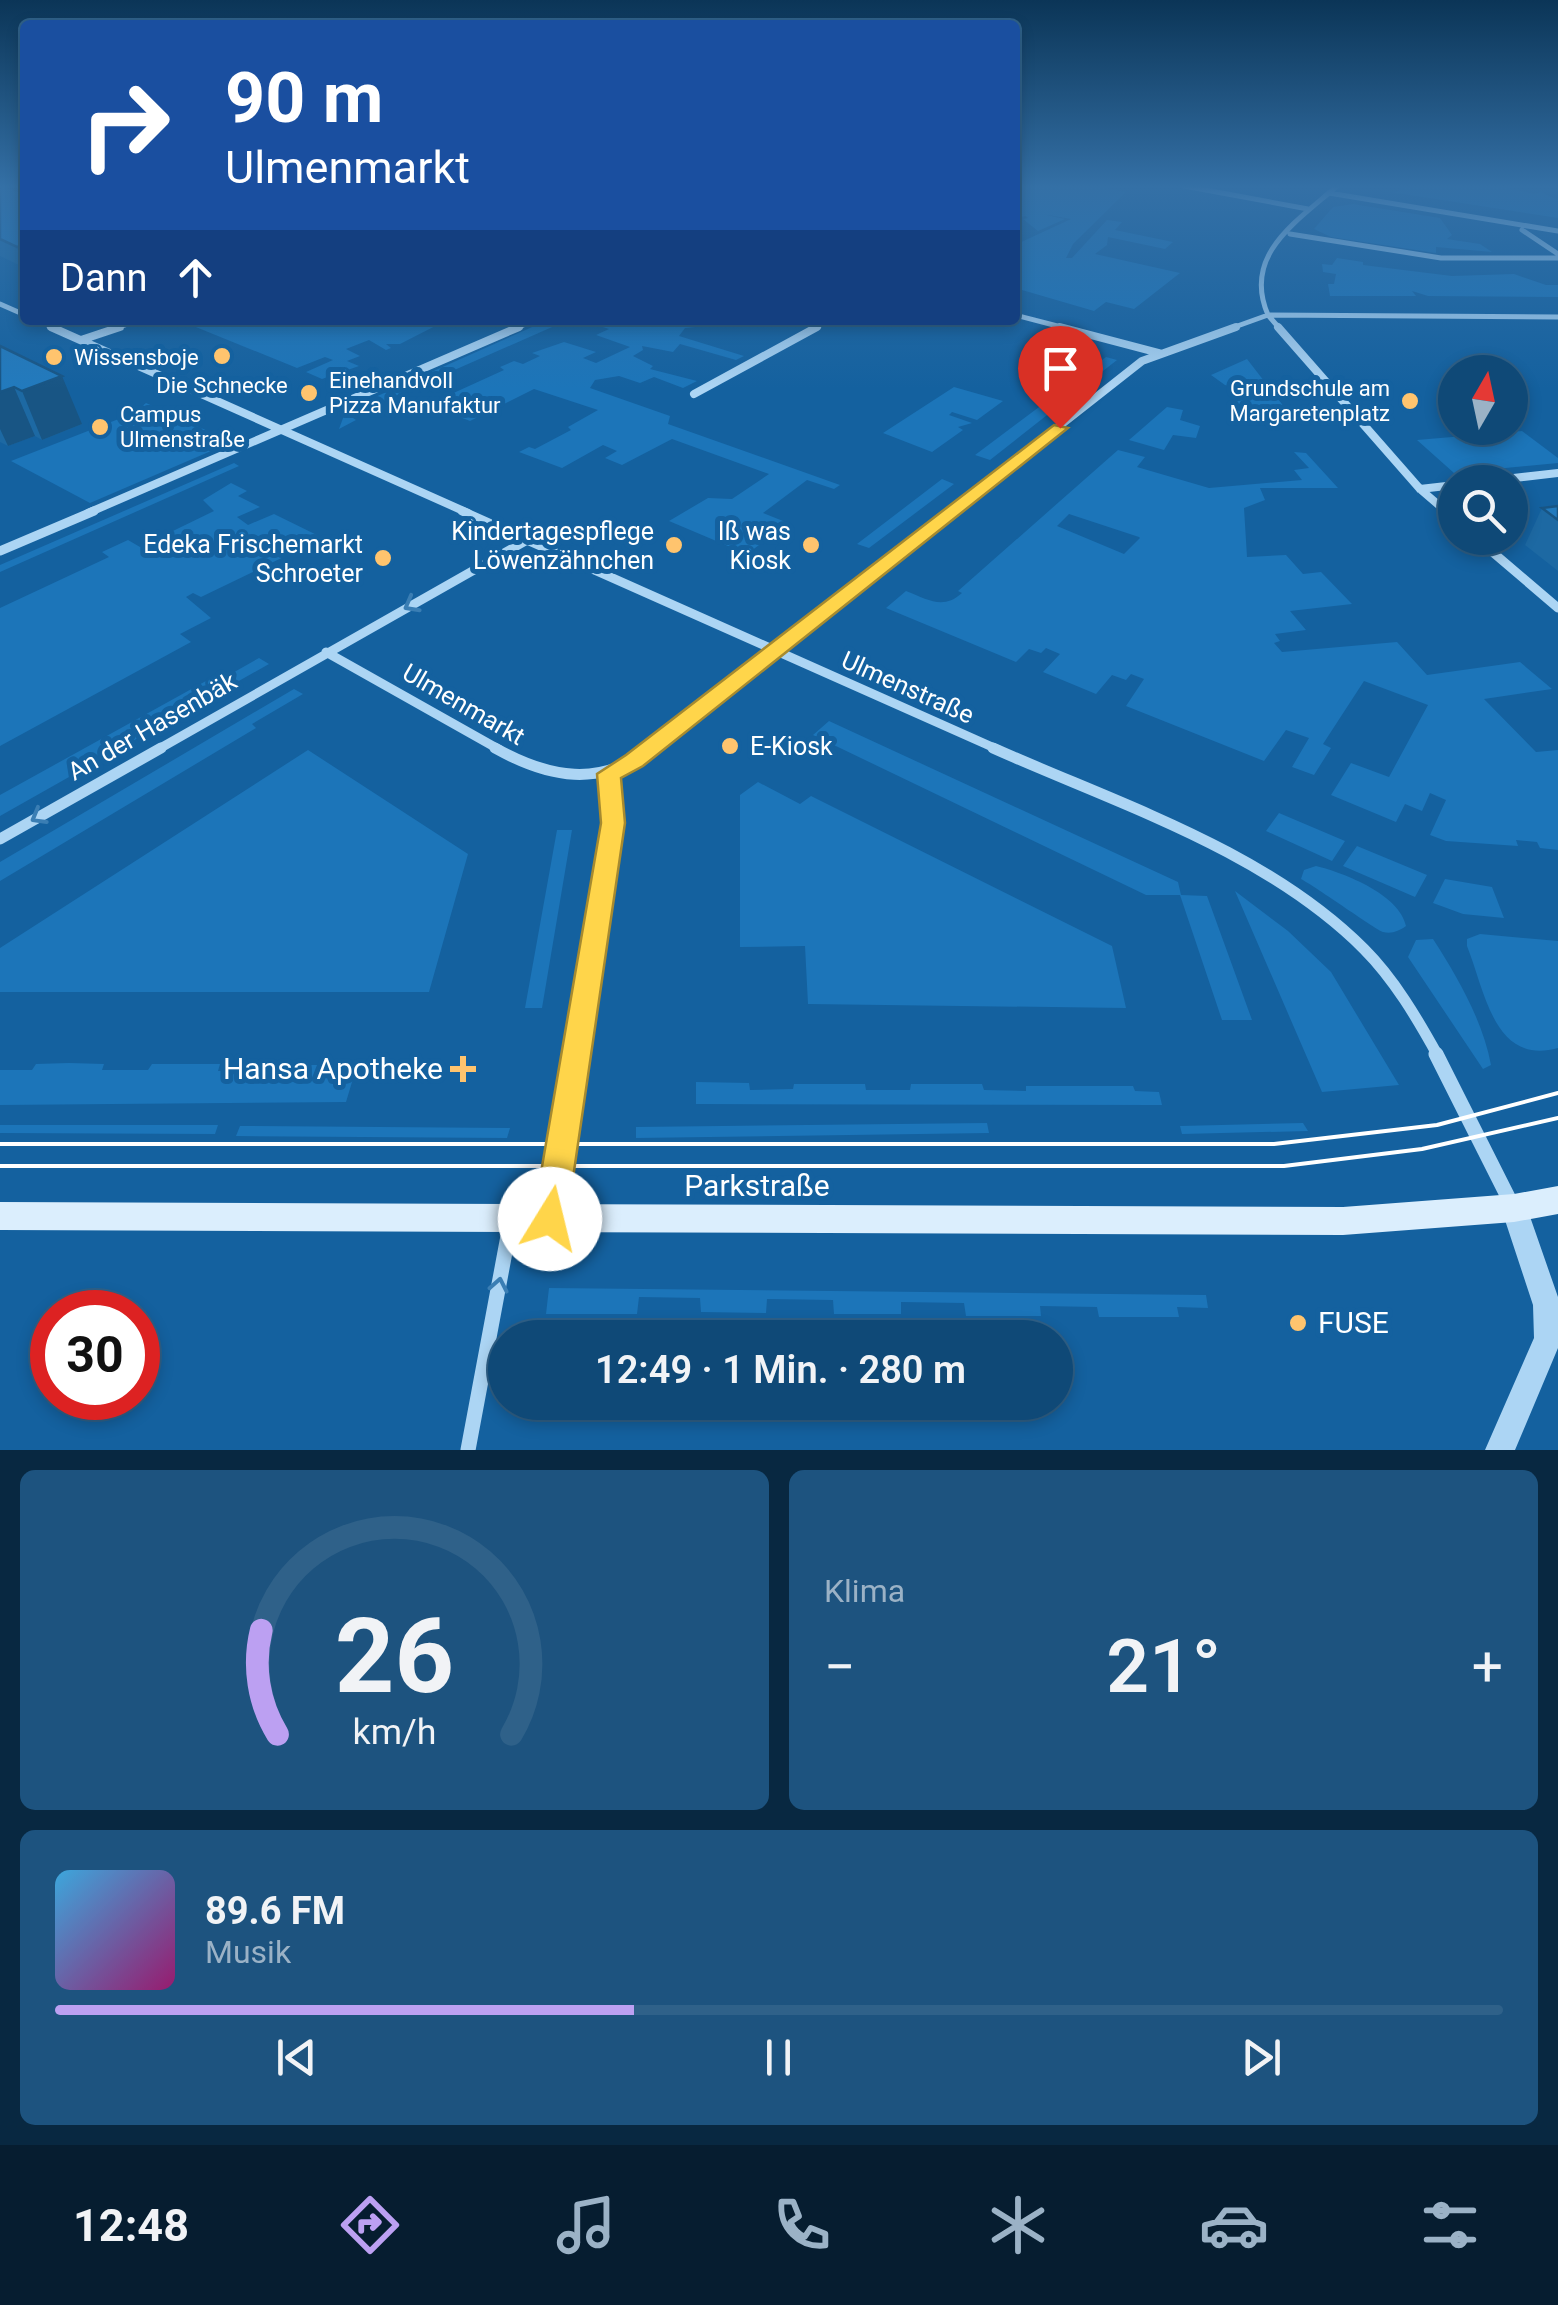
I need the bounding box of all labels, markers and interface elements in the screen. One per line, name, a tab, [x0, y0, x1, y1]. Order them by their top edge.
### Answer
text: 90 m	[225, 57, 383, 139]
icon: right	[60, 60, 190, 190]
text: Ulmenmarkt	[225, 141, 470, 194]
icon: ahead	[168, 250, 223, 305]
text: Dann	[60, 256, 148, 300]
pin	[1018, 326, 1103, 429]
icon: arrive	[1033, 341, 1088, 396]
place label: Wissensboje	[74, 345, 199, 370]
marker: Die Schnecke	[211, 345, 233, 367]
marker: Wissensboje	[43, 346, 65, 368]
north arrow	[1438, 355, 1528, 445]
map controls	[1438, 355, 1528, 555]
place label: Einehandvoll Pizza Manufaktur	[329, 368, 501, 418]
place label: Die Schnecke	[156, 373, 288, 398]
place label: Grundschule am Margaretenplatz	[1230, 376, 1390, 426]
marker: Einehandvoll Pizza Manufaktur	[298, 382, 320, 404]
marker: Grundschule am Margaretenplatz	[1399, 390, 1421, 412]
place label: Campus Ulmenstraße	[120, 402, 245, 452]
marker: Campus Ulmenstraße	[89, 416, 111, 438]
button: search	[1438, 465, 1528, 555]
place label: Kindertagespflege Löwenzähnchen	[451, 517, 654, 575]
place label: Iß was Kiosk	[718, 517, 791, 575]
place label: Edeka Frischemarkt Schroeter	[143, 530, 364, 588]
marker: Kindertagespflege Löwenzähnchen	[663, 534, 685, 556]
marker: Iß was Kiosk	[800, 534, 822, 556]
marker: Edeka Frischemarkt Schroeter	[372, 547, 394, 569]
one-way arrow	[404, 592, 422, 612]
street label: Ulmenstraße	[837, 645, 979, 730]
street label: Ulmenmarkt	[398, 658, 530, 751]
street label: An der Hasenbäk	[63, 666, 242, 787]
place label: E-Kiosk	[750, 732, 833, 761]
marker: E-Kiosk	[719, 735, 741, 757]
one-way arrow	[31, 805, 49, 824]
place label: Hansa Apotheke	[223, 1051, 443, 1086]
marker: Hansa Apotheke	[452, 1058, 474, 1080]
position arrow	[498, 1167, 602, 1271]
street label: Parkstraße	[684, 1168, 830, 1203]
one-way arrow	[488, 1277, 509, 1294]
speed limit sign: 30	[30, 1290, 160, 1420]
place label: FUSE	[1318, 1305, 1389, 1340]
marker: FUSE	[1287, 1312, 1309, 1334]
text: 12:49 · 1 Min. · 280 m	[595, 1348, 966, 1392]
text: Klima	[824, 1572, 905, 1610]
text: 26	[335, 1596, 454, 1717]
text: 21°	[1106, 1622, 1221, 1710]
text: −	[824, 1635, 855, 1699]
text: +	[1472, 1635, 1503, 1699]
text: km/h	[353, 1711, 436, 1753]
text: 89.6 FM	[205, 1889, 345, 1933]
text: Musik	[205, 1933, 291, 1971]
icon: previous	[269, 2030, 324, 2085]
icon: pause	[751, 2030, 806, 2085]
icon: next	[1234, 2030, 1289, 2085]
icon: directions	[335, 2190, 405, 2260]
icon: music	[551, 2190, 621, 2260]
icon: phone	[767, 2190, 837, 2260]
icon: climate	[983, 2190, 1053, 2260]
icon: car	[1199, 2190, 1269, 2260]
icon: filters	[1415, 2190, 1485, 2260]
text: 12:48	[73, 2199, 189, 2252]

